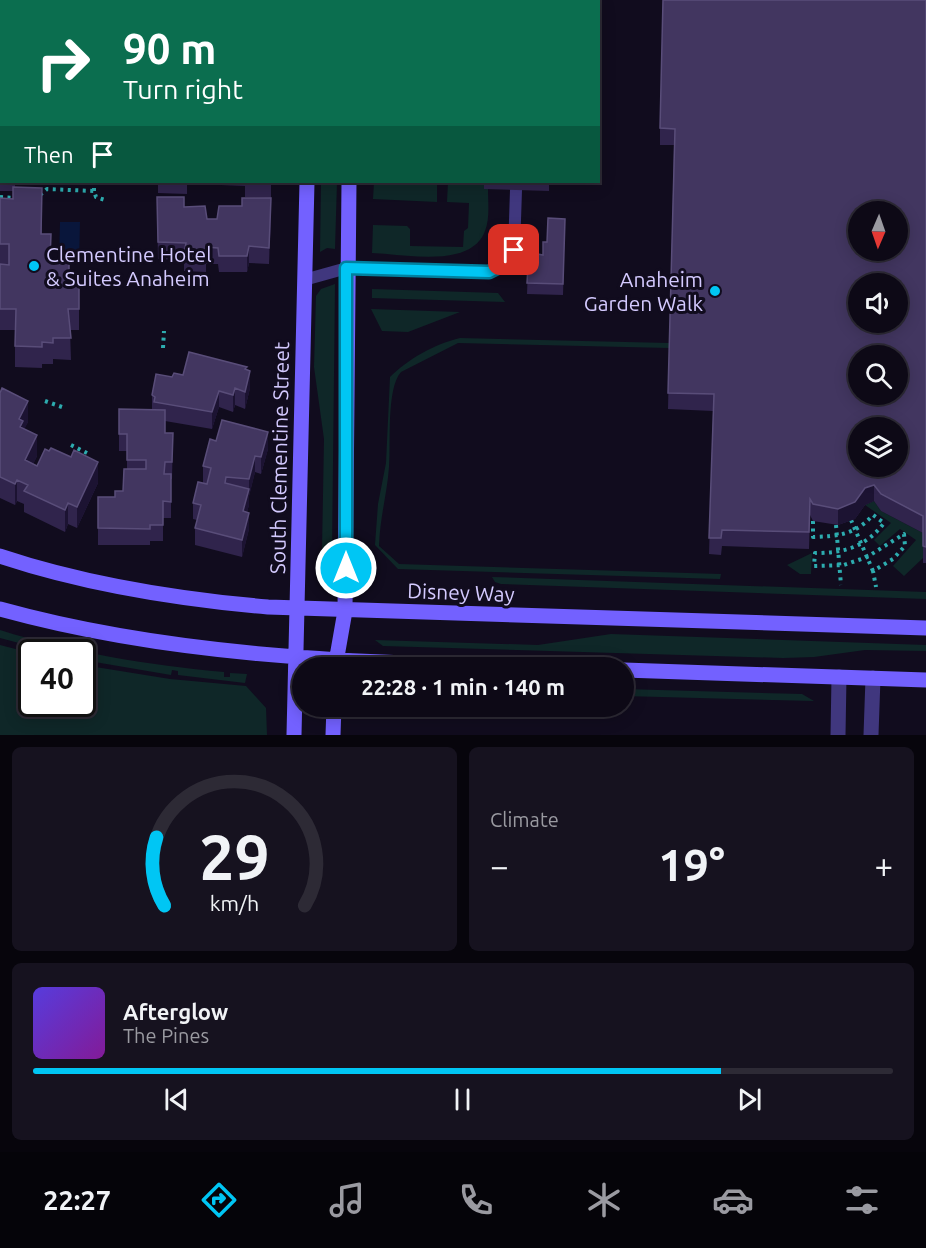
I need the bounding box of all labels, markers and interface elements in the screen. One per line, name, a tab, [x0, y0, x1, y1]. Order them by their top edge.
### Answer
icon: right	[24, 24, 102, 102]
text: 90 m	[123, 25, 217, 72]
text: Turn right	[123, 74, 243, 104]
icon: arrive	[86, 138, 119, 171]
text: Then	[24, 142, 74, 167]
north arrow	[848, 201, 908, 261]
map controls	[848, 201, 908, 477]
pin	[488, 224, 539, 275]
icon: arrive	[497, 233, 530, 266]
place label: Clementine Hotel & Suites Anaheim	[46, 242, 212, 290]
marker: Clementine Hotel & Suites Anaheim	[27, 259, 41, 273]
place label: Anaheim Garden Walk	[584, 267, 703, 315]
button: sound	[848, 273, 908, 333]
marker: Anaheim Garden Walk	[708, 284, 722, 298]
street label: South Clementine Street	[265, 342, 293, 574]
button: search	[848, 345, 908, 405]
button: layers	[848, 417, 908, 477]
position arrow	[314, 536, 378, 600]
street label: Disney Way	[407, 578, 515, 606]
speed limit sign: 40	[18, 639, 96, 717]
text: 22:28 · 1 min · 140 m	[361, 674, 565, 699]
text: Climate	[490, 808, 559, 831]
text: 29	[199, 822, 270, 892]
text: 19°	[658, 839, 725, 890]
text: −	[490, 847, 509, 884]
text: +	[874, 847, 893, 884]
text: km/h	[210, 891, 259, 915]
text: Afterglow	[123, 999, 228, 1024]
text: The Pines	[123, 1024, 209, 1047]
icon: previous	[160, 1083, 193, 1116]
icon: pause	[446, 1083, 479, 1116]
icon: next	[733, 1083, 766, 1116]
icon: directions	[198, 1179, 240, 1221]
icon: music	[326, 1179, 368, 1221]
icon: phone	[455, 1179, 497, 1221]
icon: climate	[583, 1179, 625, 1221]
icon: car	[712, 1179, 754, 1221]
icon: filters	[841, 1179, 883, 1221]
text: 22:27	[43, 1185, 111, 1215]

